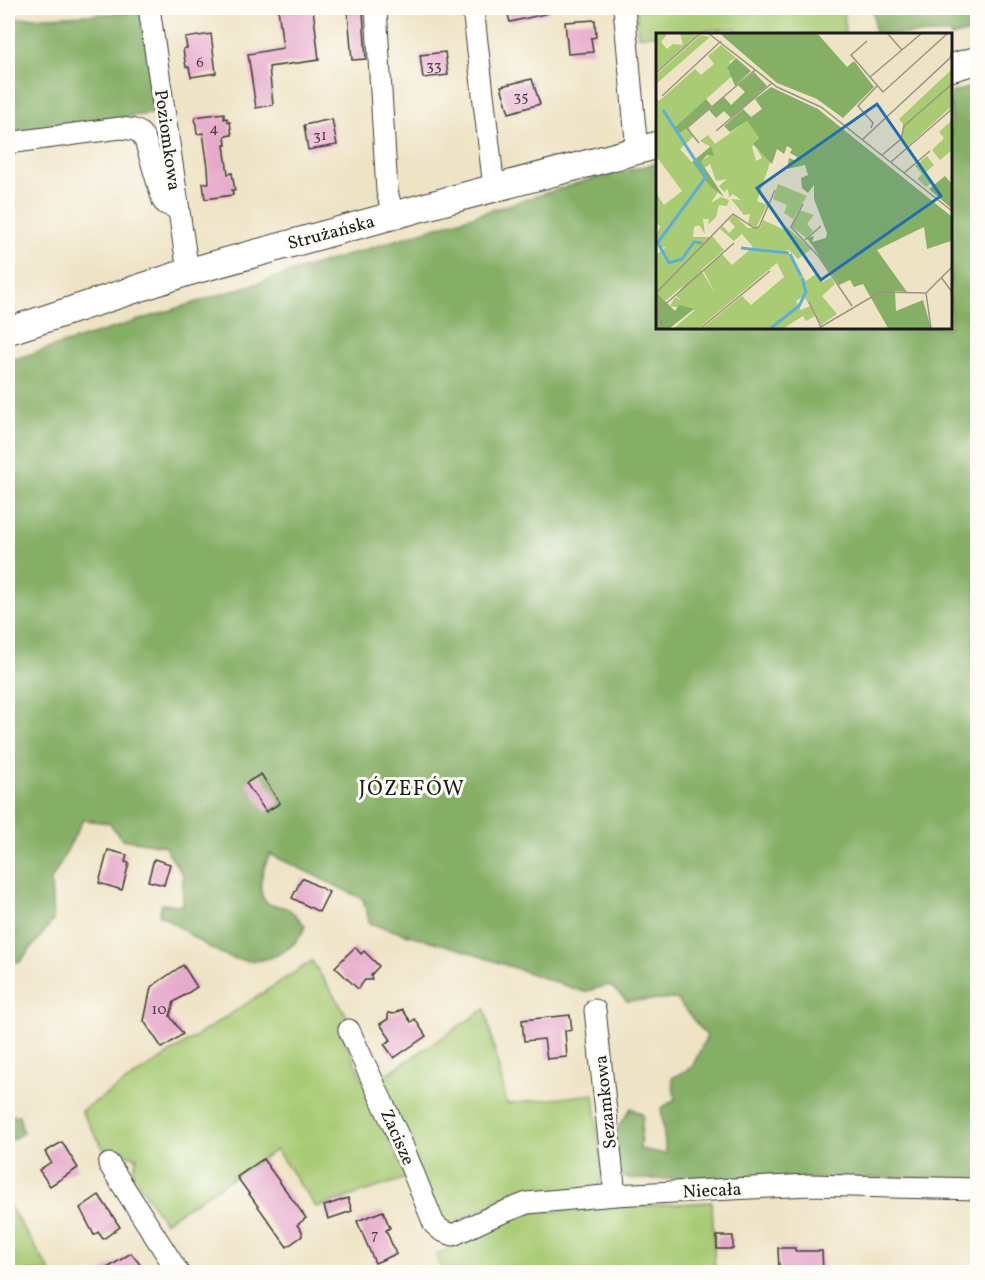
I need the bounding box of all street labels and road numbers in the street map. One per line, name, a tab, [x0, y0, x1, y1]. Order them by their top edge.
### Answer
street label: Poziomkowa	[147, 88, 186, 192]
street label: Strużańska	[285, 210, 378, 257]
street label: Sezamkowa	[589, 1054, 624, 1150]
street label: Zacisze	[373, 1106, 420, 1170]
street label: Niecała	[682, 1177, 742, 1206]

